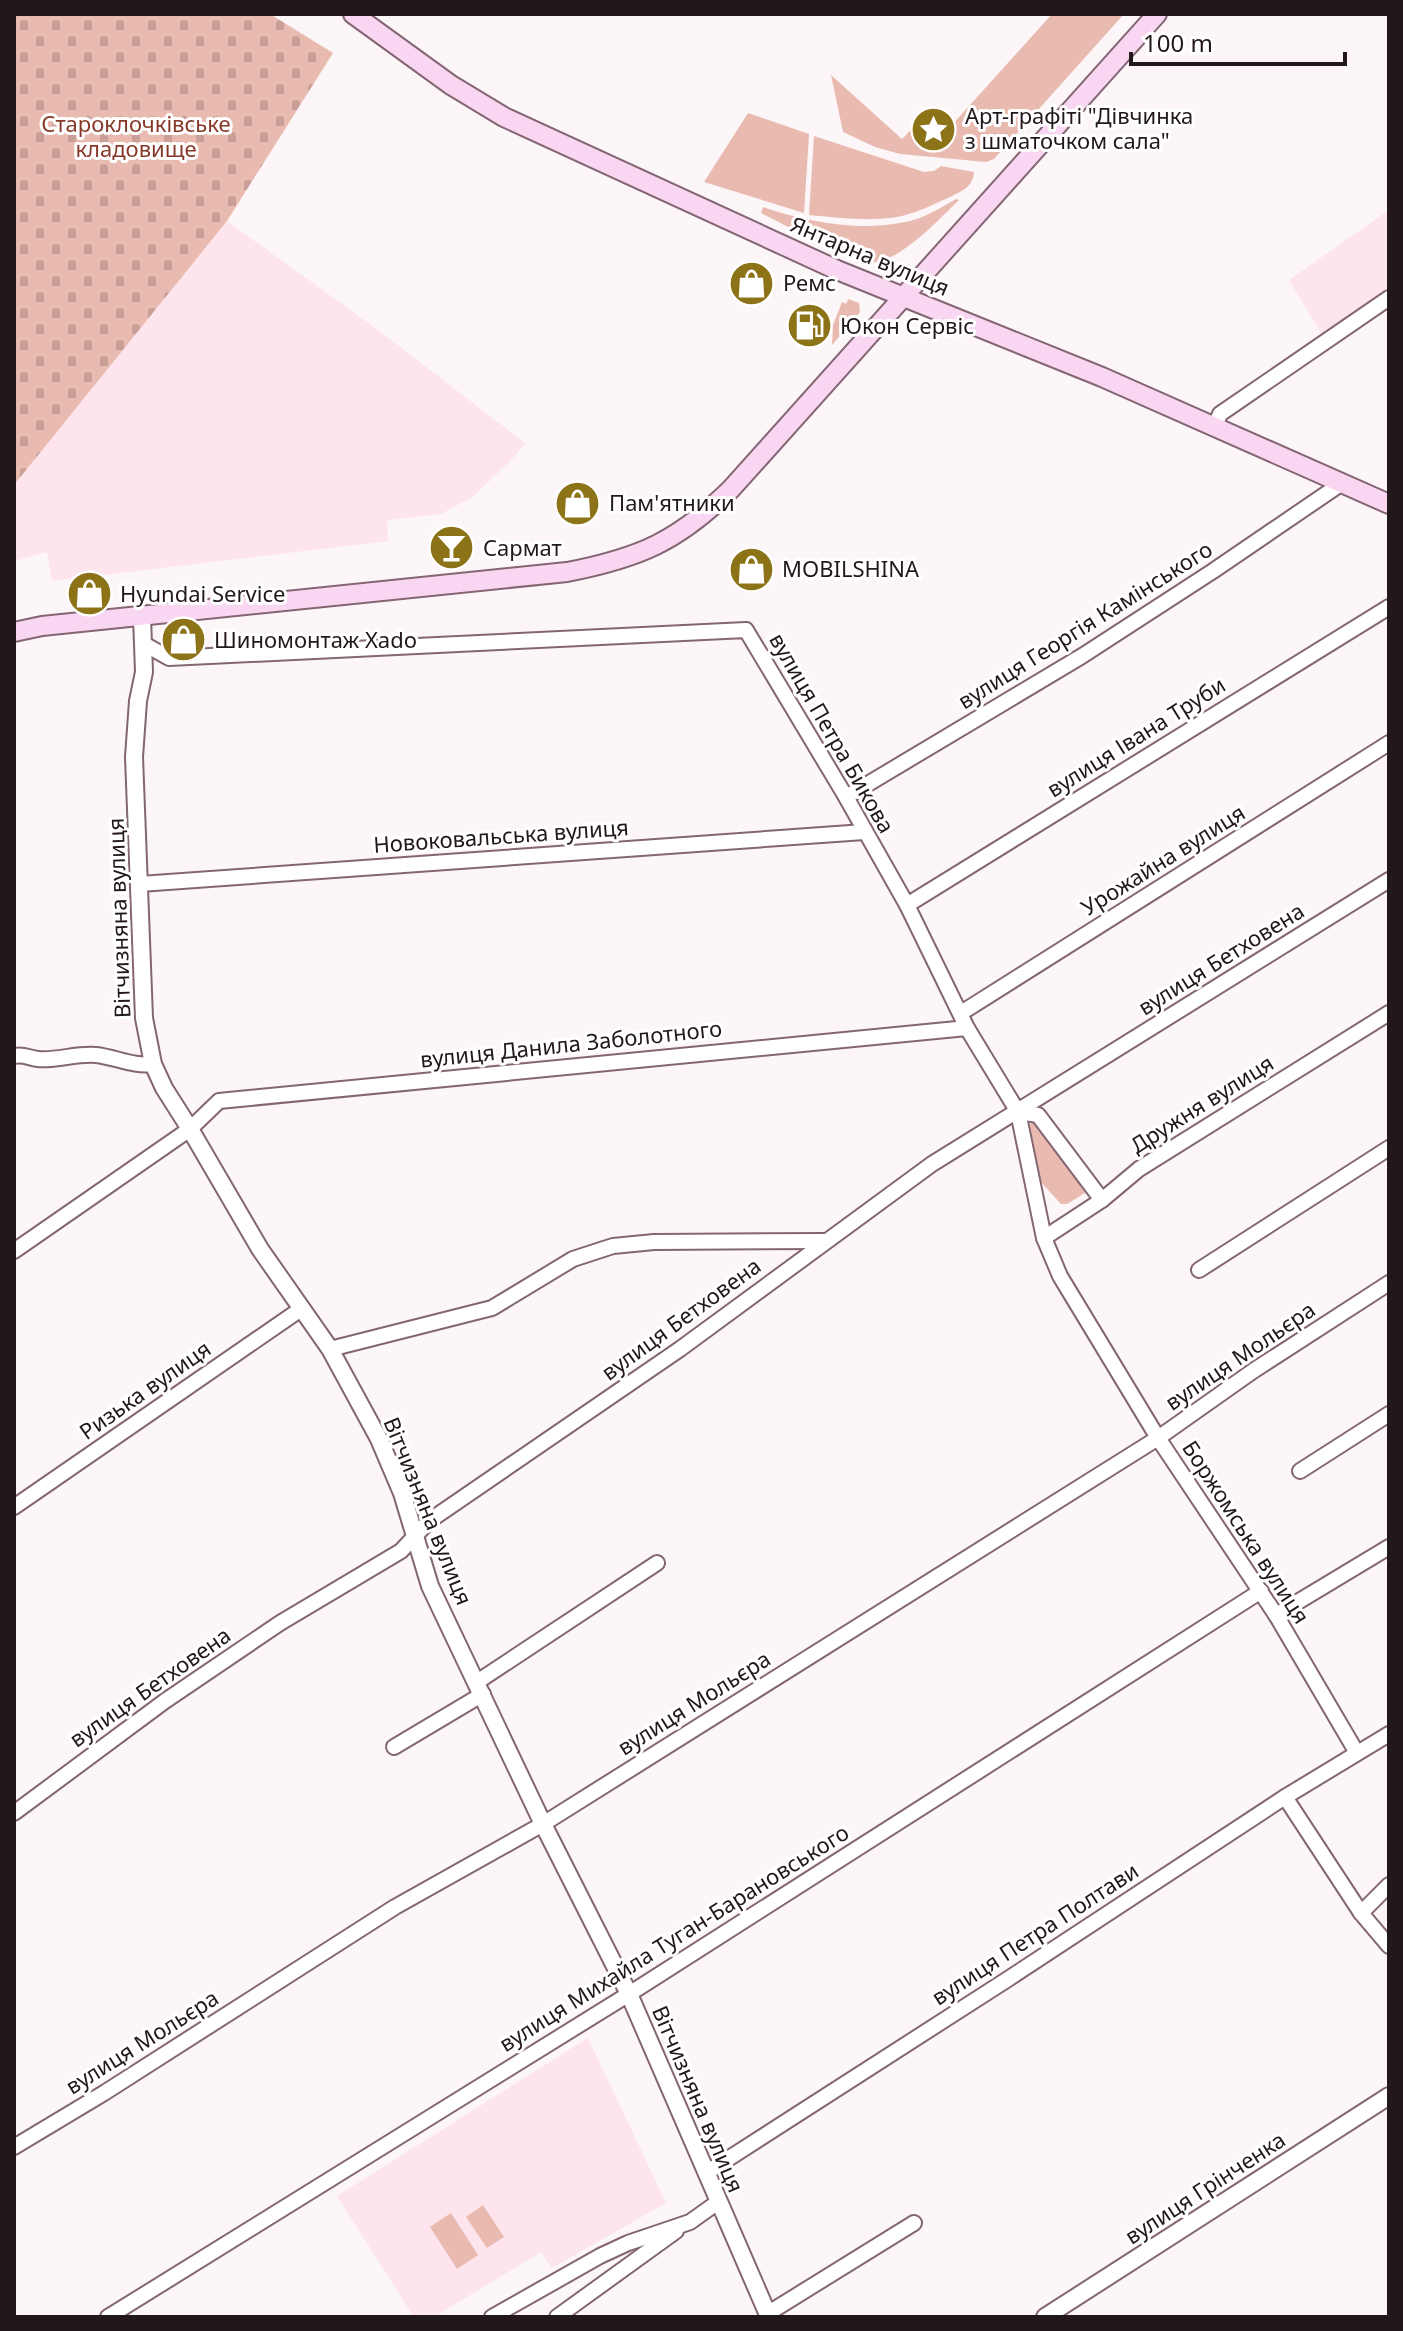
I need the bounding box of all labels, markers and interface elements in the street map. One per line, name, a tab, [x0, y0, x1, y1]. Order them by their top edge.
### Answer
scale bar	[1131, 16, 1345, 66]
text: 100 m	[1143, 26, 1213, 59]
place label: Арт-графіті "Дівчинка з шматочком сала"	[965, 100, 1193, 155]
place icon: Арт-графіті "Дівчинка з шматочком сала"	[910, 105, 958, 153]
park label: Староклочківське кладовище	[41, 108, 231, 163]
street label: Янтарна вулиця	[786, 208, 954, 302]
shop icon: Ремс	[728, 259, 776, 307]
place label: Ремс	[783, 267, 836, 297]
fuel station icon: Юкон Сервіс	[785, 302, 833, 350]
place label: Юкон Сервіс	[840, 310, 974, 340]
shop icon: Пам'ятники	[554, 479, 602, 527]
place label: Пам'ятники	[609, 487, 735, 517]
bar icon: Сармат	[428, 524, 476, 572]
place label: Сармат	[483, 532, 562, 562]
street label: вулиця Георгія Камінського	[952, 533, 1217, 715]
shop icon: MOBILSHINA	[727, 545, 775, 593]
place label: MOBILSHINA	[782, 553, 920, 583]
shop icon: Hyundai Service	[65, 570, 113, 618]
place label: Hyundai Service	[120, 578, 285, 608]
shop icon: Шиномонтаж Xado	[159, 616, 207, 664]
place label: Шиномонтаж Xado	[214, 624, 417, 654]
street label: вулиця Петра Бикова	[763, 627, 902, 838]
street label: вулиця Івана Труби	[1040, 669, 1231, 803]
street label: Урожайна вулиця	[1075, 797, 1250, 922]
street label: Новоковальська вулиця	[372, 811, 630, 859]
street label: Вітчизняна вулиця	[100, 817, 136, 1019]
street label: вулиця Бетховена	[1132, 895, 1309, 1021]
street label: вулиця Данила Заболотного	[419, 1012, 723, 1074]
street label: Дружня вулиця	[1124, 1047, 1279, 1159]
street label: вулиця Бетховена	[595, 1250, 766, 1386]
street label: вулиця Мольєра	[1158, 1294, 1320, 1417]
street label: Ризька вулиця	[73, 1333, 216, 1446]
street label: Вітчизняна вулиця	[378, 1412, 480, 1609]
street label: Боржомська вулиця	[1176, 1434, 1317, 1629]
street label: вулиця Бетховена	[63, 1619, 236, 1753]
street label: вулиця Мольєра	[611, 1643, 776, 1761]
street label: вулиця Михайла Туган-Барановського	[493, 1817, 854, 2058]
street label: вулиця Петра Полтави	[925, 1855, 1144, 2011]
street label: вулиця Мольєра	[59, 1982, 224, 2100]
street label: Вітчизняна вулиця	[646, 2001, 752, 2197]
street label: вулиця Грінченка	[1118, 2124, 1291, 2250]

